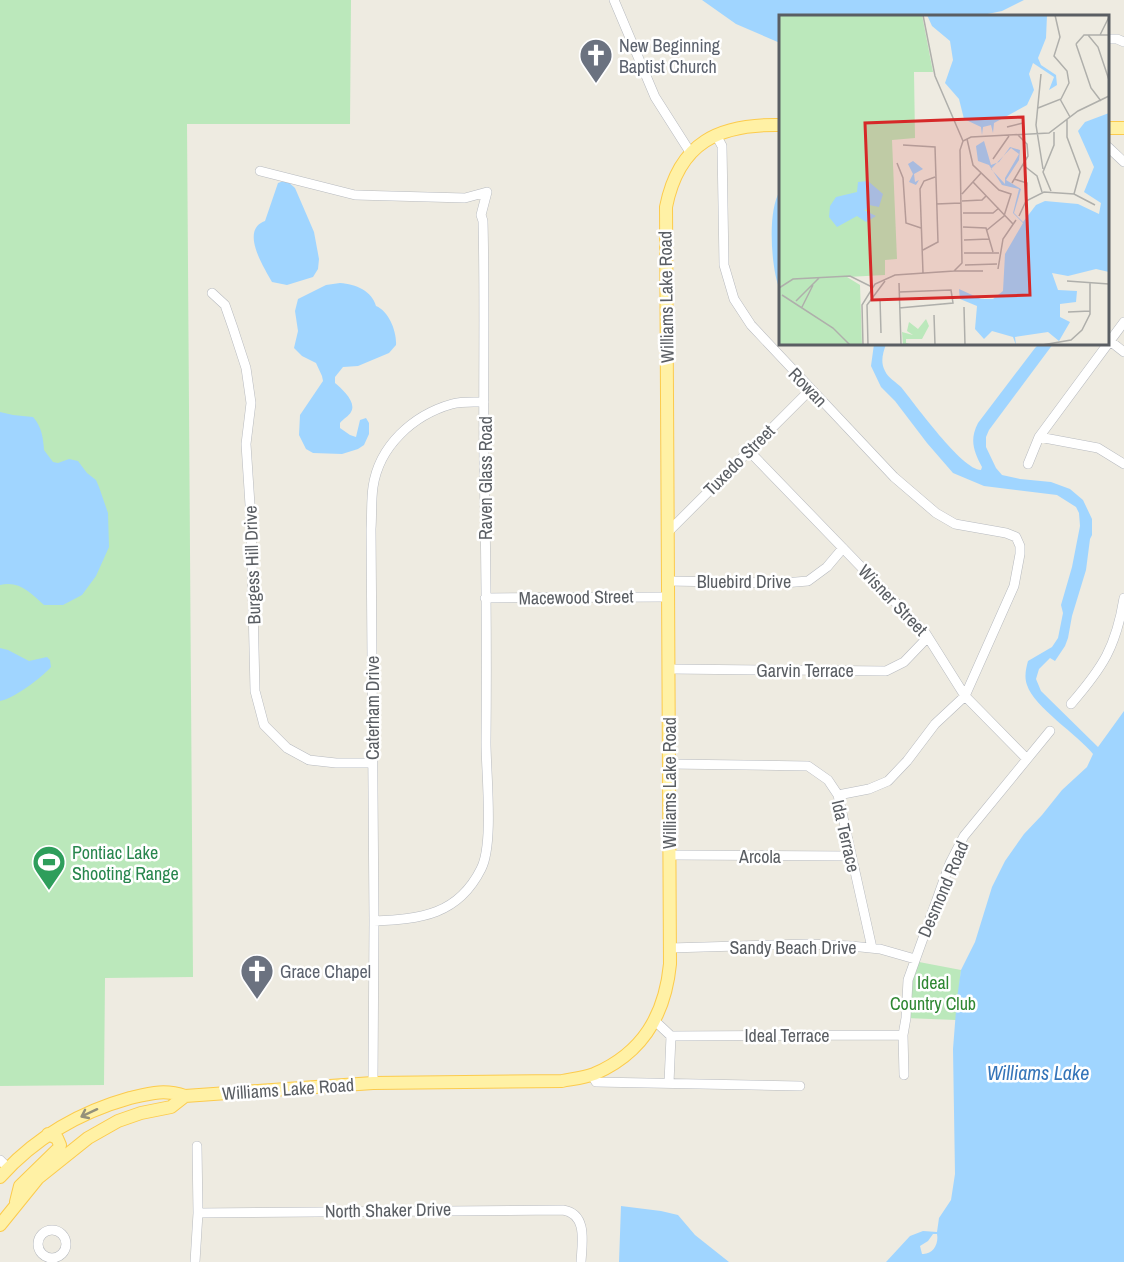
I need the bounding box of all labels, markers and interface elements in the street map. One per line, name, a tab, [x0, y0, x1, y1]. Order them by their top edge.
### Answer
inset map	[779, 15, 1109, 345]
place label: New Beginning Baptist Church	[619, 33, 721, 79]
church icon: New Beginning Baptist Church	[578, 37, 614, 84]
street label: Williams Lake Road	[652, 231, 680, 363]
street label: Rowan	[783, 362, 833, 412]
street label: Raven Glass Road	[473, 416, 498, 540]
street label: Tuxedo Street	[698, 419, 780, 501]
street label: Burgess Hill Drive	[237, 505, 267, 625]
street label: Wisner Street	[853, 559, 933, 641]
street label: Bluebird Drive	[697, 569, 791, 594]
street label: Macewood Street	[518, 583, 634, 611]
street label: Caterham Drive	[360, 656, 385, 760]
street label: Garvin Terrace	[756, 658, 854, 683]
street label: Williams Lake Road	[657, 717, 682, 849]
street label: Ida Terrace	[826, 797, 866, 875]
street label: Desmond Road	[911, 837, 975, 941]
place label: Pontiac Lake Shooting Range	[72, 840, 179, 886]
sports icon: Pontiac Lake Shooting Range	[31, 844, 67, 891]
street label: Arcola	[738, 844, 781, 869]
street label: Sandy Beach Drive	[729, 935, 857, 960]
church icon: Grace Chapel	[239, 953, 275, 1000]
place label: Grace Chapel	[280, 959, 371, 984]
park label: Ideal Country Club	[890, 970, 976, 1016]
street label: Ideal Terrace	[744, 1023, 830, 1048]
water label: Williams Lake	[987, 1059, 1089, 1086]
street label: Williams Lake Road	[221, 1072, 355, 1106]
one-way arrow	[80, 1108, 98, 1119]
street label: North Shaker Drive	[325, 1196, 451, 1224]

